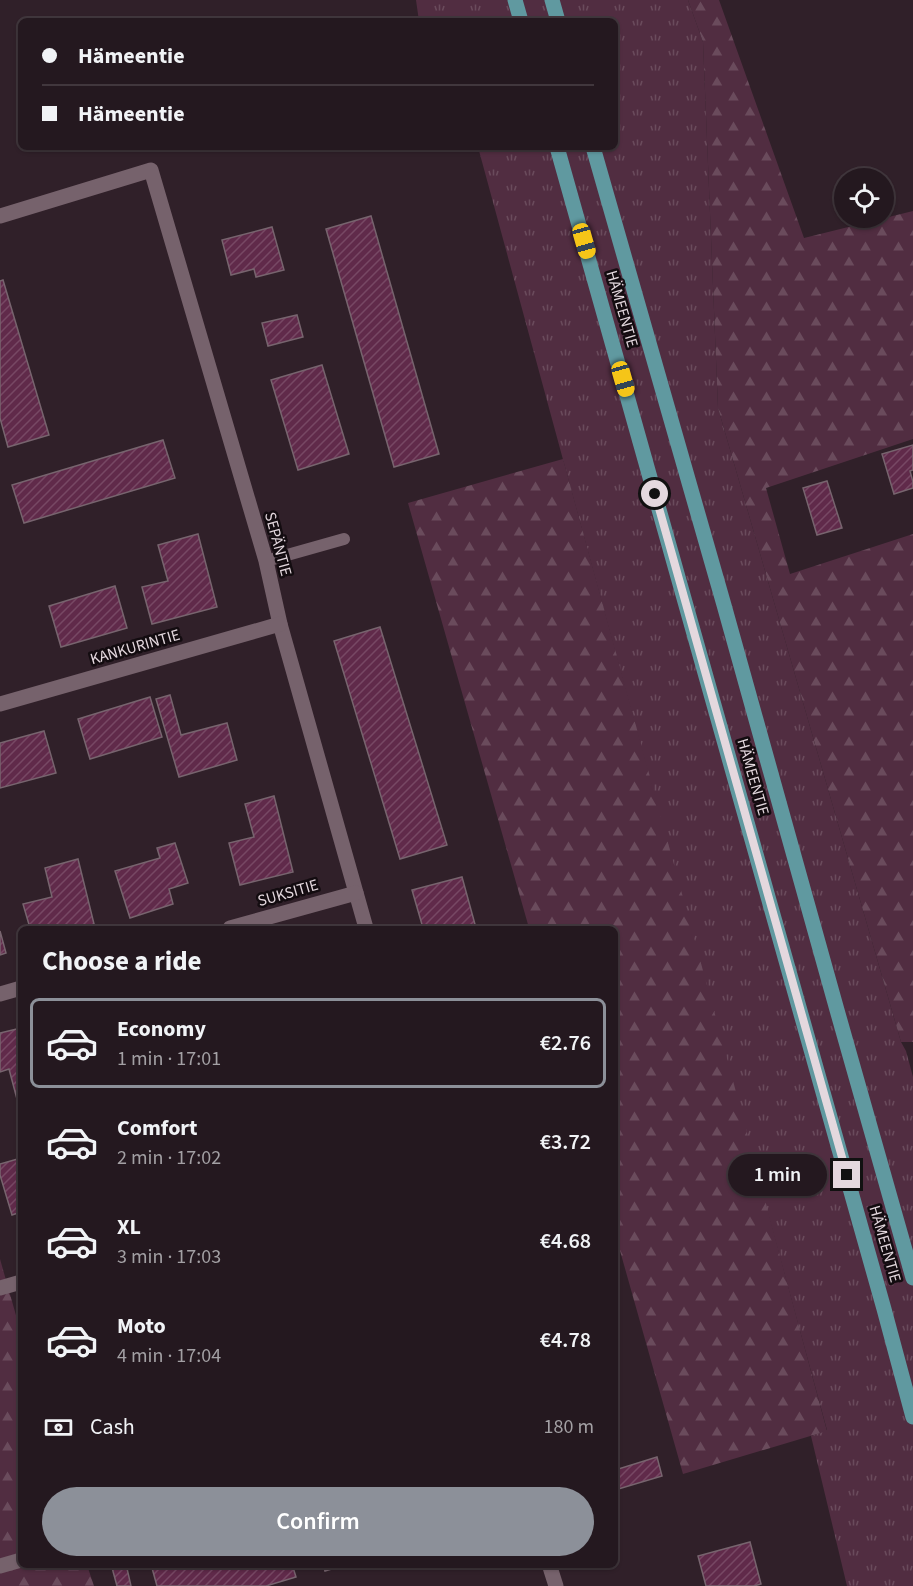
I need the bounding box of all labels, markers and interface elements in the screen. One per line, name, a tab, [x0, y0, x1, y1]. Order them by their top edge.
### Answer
text: Hämeentie	[78, 40, 185, 72]
text: Hämeentie	[78, 98, 185, 130]
map controls	[834, 168, 894, 228]
button: locate	[834, 168, 894, 228]
car	[570, 221, 598, 261]
street label: HÄMEENTIE	[601, 268, 643, 350]
car	[609, 359, 637, 399]
route start	[641, 480, 668, 507]
street label: SEPÄNTIE	[259, 509, 297, 579]
street label: KANKURINTIE	[88, 624, 182, 670]
street label: HÄMEENTIE	[732, 736, 774, 818]
street label: SUKSITIE	[255, 874, 321, 912]
text: Choose a ride	[42, 942, 202, 981]
text: Economy	[117, 1013, 206, 1045]
icon: car	[45, 1016, 99, 1070]
text: €2.76	[540, 1027, 591, 1059]
text: 1 min · 17:01	[117, 1045, 221, 1073]
text: Comfort	[117, 1112, 198, 1144]
icon: car	[45, 1115, 99, 1169]
text: €3.72	[540, 1126, 591, 1158]
text: 2 min · 17:02	[117, 1144, 221, 1172]
callout: 1 min	[727, 1154, 826, 1196]
text: 1 min	[754, 1161, 801, 1189]
route end	[833, 1161, 860, 1188]
street label: HÄMEENTIE	[864, 1203, 906, 1285]
text: XL	[117, 1211, 141, 1243]
icon: car	[45, 1214, 99, 1268]
text: €4.68	[540, 1225, 591, 1257]
text: 3 min · 17:03	[117, 1243, 221, 1271]
text: Moto	[117, 1310, 166, 1342]
icon: car	[45, 1313, 99, 1367]
text: €4.78	[540, 1324, 591, 1356]
text: 4 min · 17:04	[117, 1342, 221, 1370]
icon: cash	[42, 1411, 75, 1444]
text: Cash	[90, 1411, 135, 1443]
text: 180 m	[544, 1413, 594, 1441]
button: Confirm	[42, 1487, 594, 1556]

